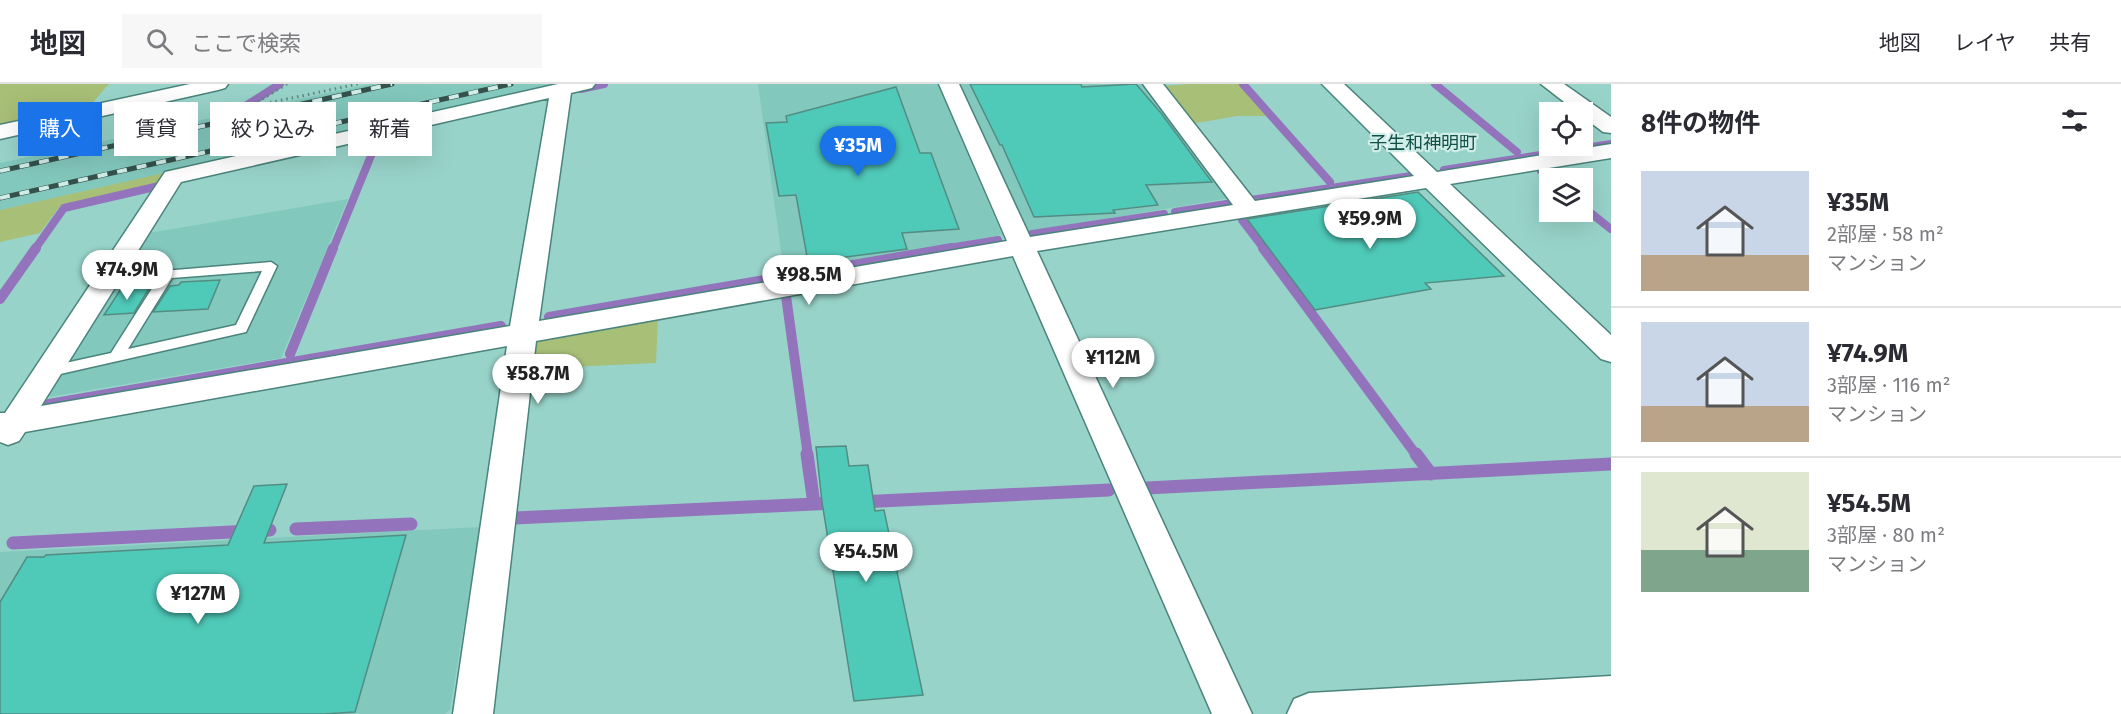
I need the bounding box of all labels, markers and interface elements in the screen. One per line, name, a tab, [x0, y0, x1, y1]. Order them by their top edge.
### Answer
search box	[122, 14, 542, 68]
icon: search	[143, 25, 176, 58]
text: 地図	[30, 27, 86, 60]
text: ここで検索	[191, 30, 301, 57]
text: 地図	[1879, 30, 1921, 56]
text: レイヤ	[1954, 30, 2016, 56]
text: 共有	[2049, 30, 2091, 56]
chip: 購入	[18, 102, 102, 156]
chip: 賃貸	[114, 102, 198, 156]
chip: 絞り込み	[210, 102, 336, 156]
chip: 新着	[348, 102, 432, 156]
map controls	[1539, 102, 1593, 222]
button: locate	[1539, 102, 1593, 156]
icon: filters	[2058, 104, 2091, 137]
text: 8件の物件	[1641, 108, 1760, 139]
pin: ¥35M	[822, 126, 894, 177]
district label: 子生和神明町	[1369, 132, 1477, 154]
text: ¥35M	[834, 133, 882, 157]
button: layers	[1539, 168, 1593, 222]
text: ¥35M	[1827, 187, 1889, 218]
icon: home	[1689, 195, 1761, 267]
pin: ¥59.9M	[1321, 199, 1419, 250]
text: ¥59.9M	[1338, 206, 1402, 230]
text: 2部屋 · 58 m²	[1827, 222, 1944, 246]
pin: ¥74.9M	[78, 250, 176, 301]
text: マンション	[1827, 251, 1927, 275]
pin: ¥98.5M	[760, 255, 858, 306]
text: ¥74.9M	[96, 257, 158, 281]
text: ¥98.5M	[776, 262, 842, 286]
pin: ¥112M	[1071, 338, 1155, 389]
text: ¥74.9M	[1827, 338, 1908, 369]
text: ¥112M	[1085, 345, 1141, 369]
icon: home	[1689, 346, 1761, 418]
pin: ¥58.7M	[489, 354, 587, 405]
text: ¥58.7M	[506, 361, 570, 385]
text: 3部屋 · 116 m²	[1827, 373, 1950, 397]
text: マンション	[1827, 402, 1927, 426]
text: ¥54.5M	[1827, 488, 1911, 519]
icon: home	[1689, 496, 1761, 568]
text: 3部屋 · 80 m²	[1827, 523, 1945, 547]
pin: ¥54.5M	[817, 532, 915, 583]
text: ¥54.5M	[834, 539, 898, 563]
text: マンション	[1827, 552, 1927, 576]
pin: ¥127M	[156, 574, 240, 625]
text: ¥127M	[170, 581, 226, 605]

